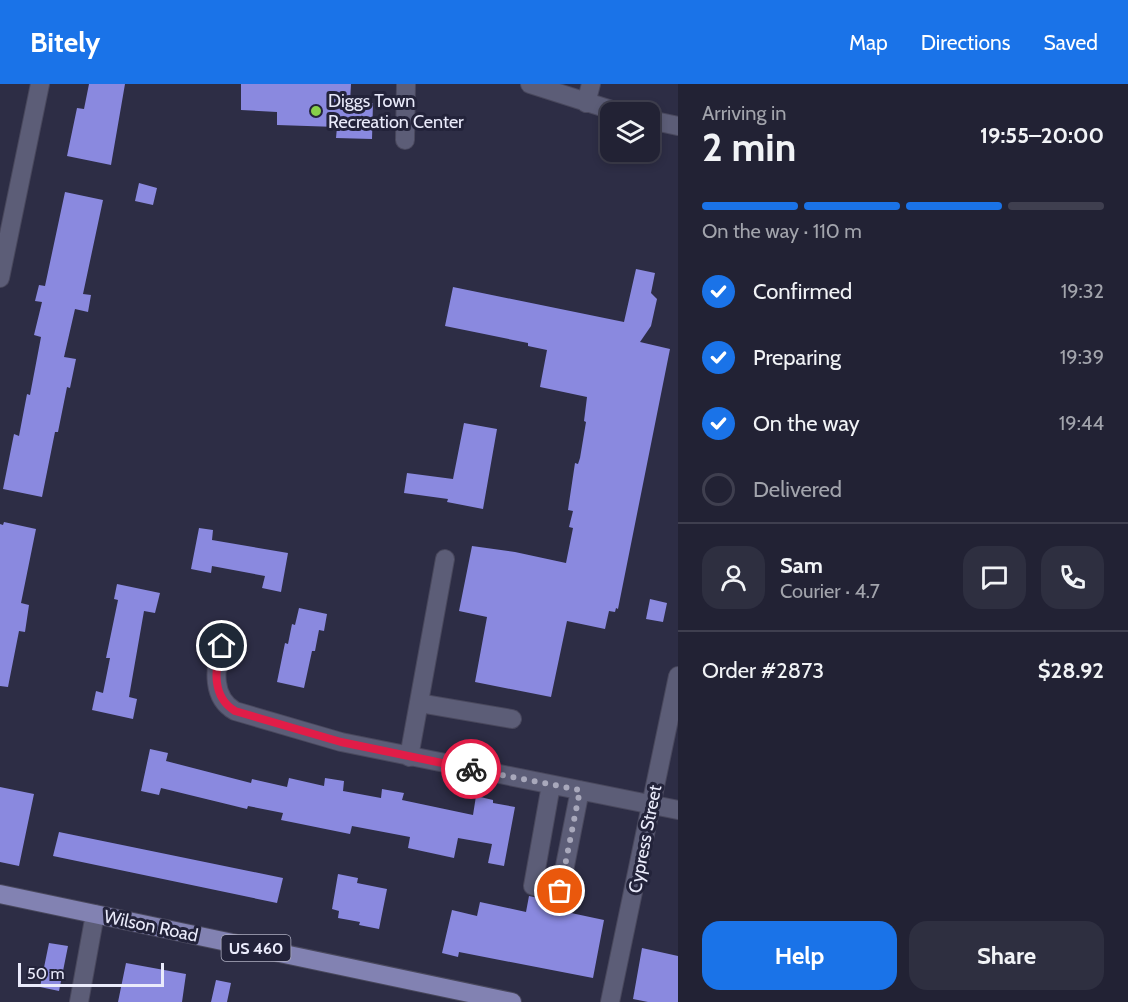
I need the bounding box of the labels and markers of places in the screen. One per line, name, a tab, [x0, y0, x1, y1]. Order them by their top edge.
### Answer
place label: Diggs Town Recreation Center	[328, 90, 464, 133]
marker: Diggs Town Recreation Center	[309, 104, 323, 118]
pin	[196, 620, 247, 671]
pin	[534, 865, 585, 916]

